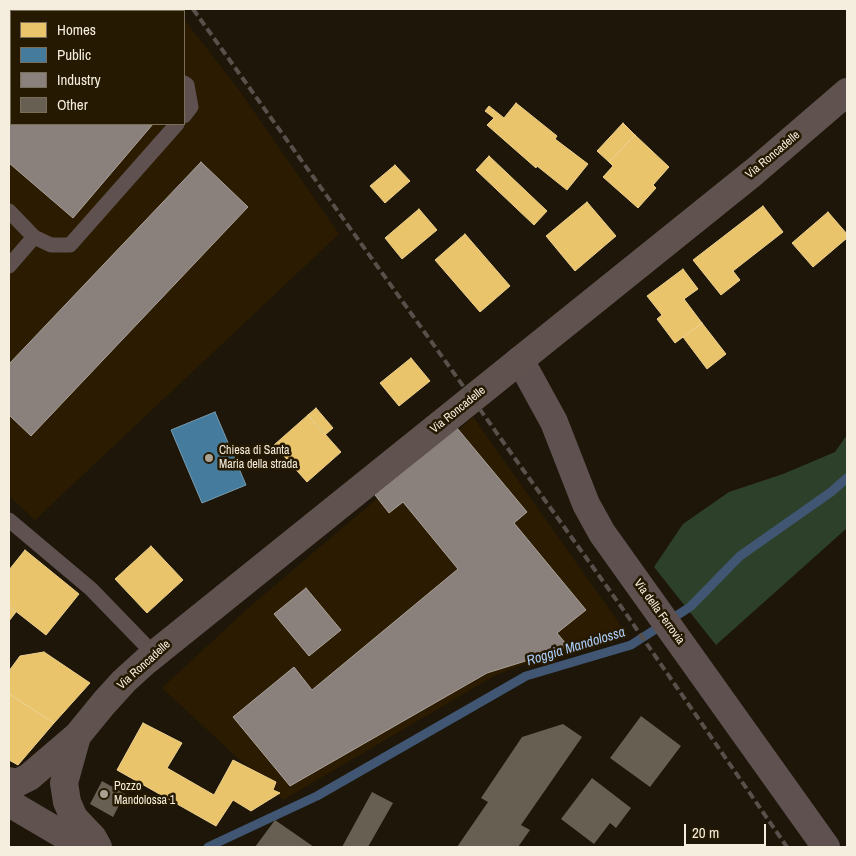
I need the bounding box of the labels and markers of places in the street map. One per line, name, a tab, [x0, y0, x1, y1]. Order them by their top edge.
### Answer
place label: Chiesa di Santa Maria della strada	[219, 444, 298, 472]
marker: Chiesa di Santa Maria della strada	[203, 452, 215, 464]
place label: Pozzo Mandolossa 1	[114, 780, 175, 808]
marker: Pozzo Mandolossa 1	[98, 788, 110, 800]

